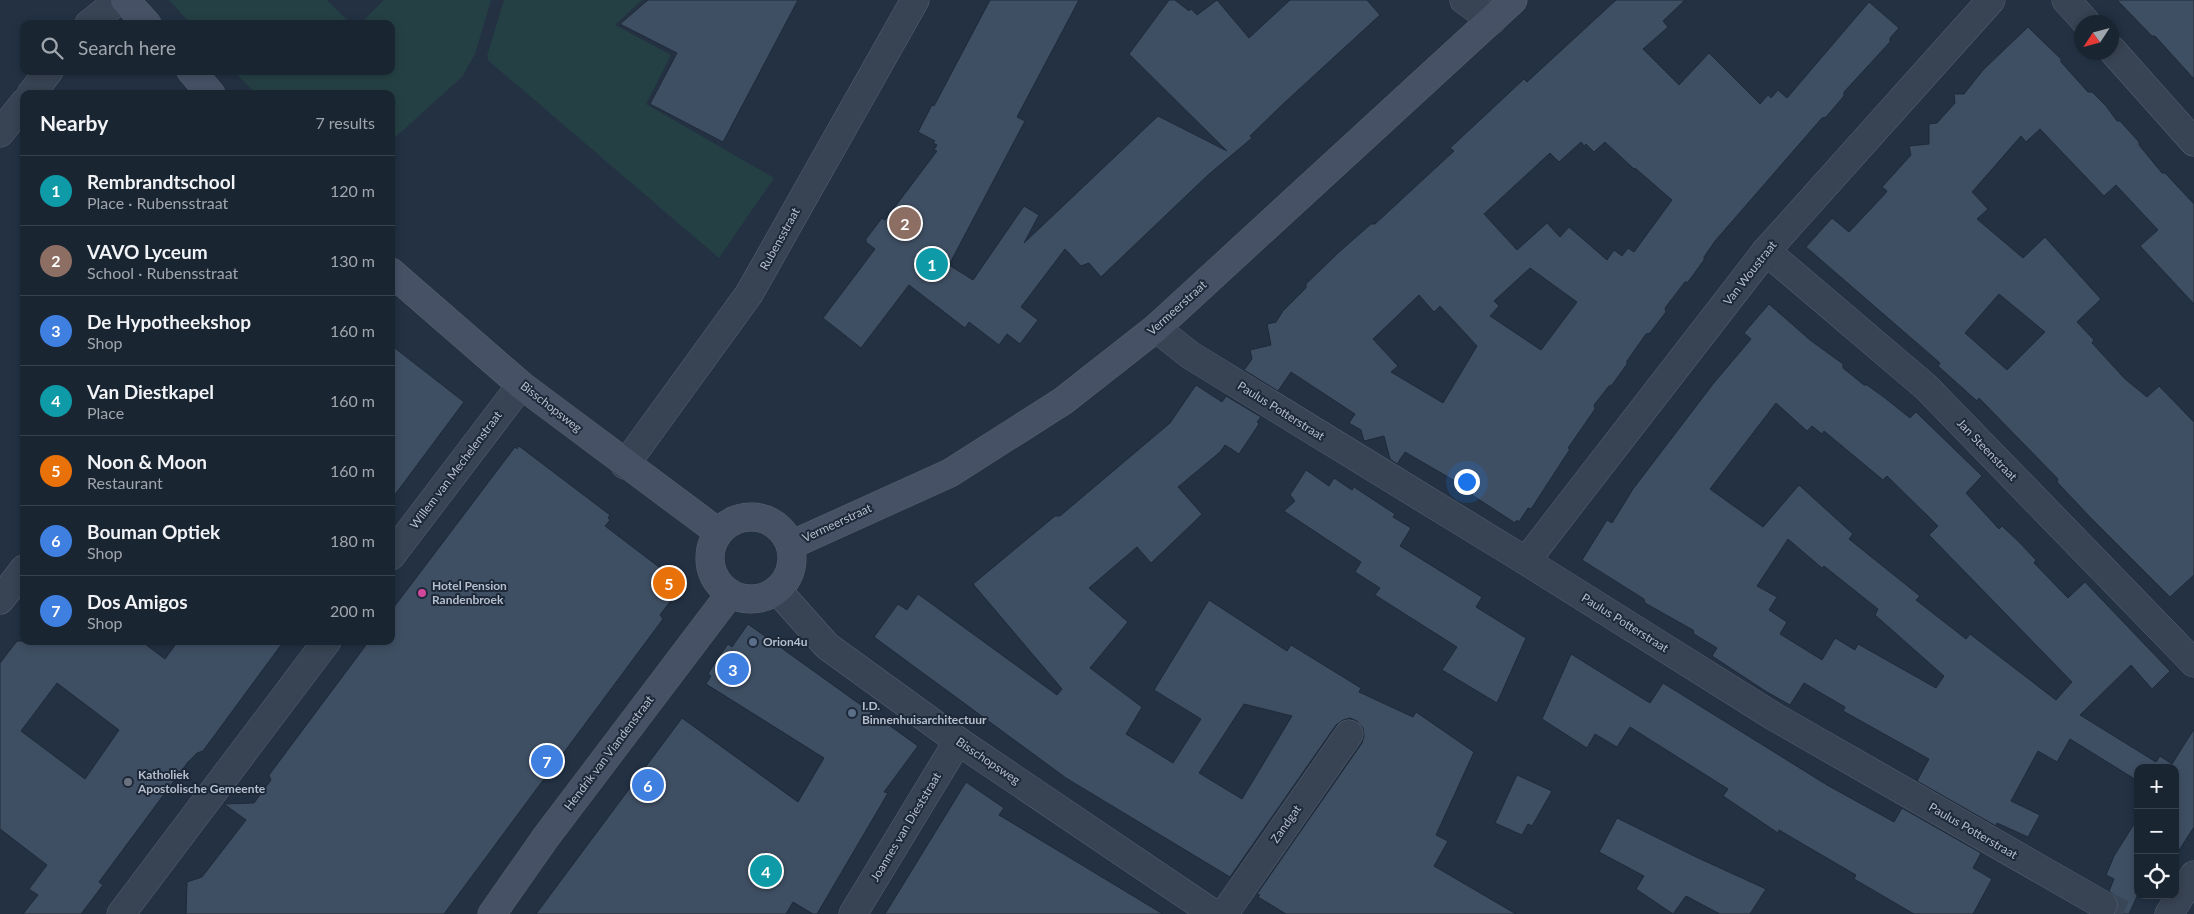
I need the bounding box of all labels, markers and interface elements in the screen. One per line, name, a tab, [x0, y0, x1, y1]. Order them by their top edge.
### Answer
north arrow	[2074, 15, 2119, 60]
search box	[20, 20, 395, 75]
icon: search	[38, 34, 66, 62]
text: Search here	[78, 36, 176, 59]
text: Nearby	[40, 110, 108, 135]
text: 7 results	[315, 113, 375, 132]
text: Rembrandtschool	[87, 170, 235, 193]
text: 1	[51, 181, 61, 200]
text: 120 m	[330, 181, 375, 200]
text: Place · Rubensstraat	[87, 193, 228, 212]
street label: Rubensstraat	[756, 204, 803, 272]
pin: 2	[889, 204, 921, 242]
street label: Van Woustraat	[1720, 237, 1780, 308]
text: VAVO Lyceum	[87, 240, 208, 263]
pin: 1	[916, 245, 948, 283]
text: 2	[51, 251, 61, 270]
text: 130 m	[330, 251, 375, 270]
text: School · Rubensstraat	[87, 263, 238, 282]
street label: Vermeerstraat	[1144, 277, 1210, 338]
text: De Hypotheekshop	[87, 310, 251, 333]
text: 3	[51, 321, 61, 340]
text: 160 m	[330, 321, 375, 340]
text: Shop	[87, 333, 123, 352]
street label: Bisschopsweg	[518, 378, 585, 435]
street label: Paulus Potterstraat	[1235, 378, 1328, 444]
text: Van Diestkapel	[87, 380, 214, 403]
text: 4	[51, 391, 61, 410]
text: 160 m	[330, 391, 375, 410]
text: Place	[87, 403, 124, 422]
street label: Willem van Mechelenstraat	[406, 407, 505, 532]
street label: Jan Steenstraat	[1954, 416, 2021, 484]
text: Noon & Moon	[87, 450, 207, 473]
text: 5	[51, 461, 61, 480]
text: 160 m	[330, 461, 375, 480]
your location	[1454, 469, 1480, 495]
text: Restaurant	[87, 473, 163, 492]
street label: Vermeerstraat	[800, 500, 874, 545]
text: Bouman Optiek	[87, 520, 220, 543]
text: 6	[51, 531, 61, 550]
text: 180 m	[330, 531, 375, 550]
text: Shop	[87, 543, 123, 562]
pin: 5	[653, 564, 685, 602]
place label: Hotel Pension Randenbroek	[432, 578, 507, 607]
marker: Hotel Pension Randenbroek	[416, 587, 428, 599]
text: Dos Amigos	[87, 590, 188, 613]
street label: Paulus Potterstraat	[1579, 590, 1672, 656]
text: 7	[51, 601, 61, 620]
text: 200 m	[330, 601, 375, 620]
text: Shop	[87, 613, 123, 632]
place label: Orion4u	[763, 634, 808, 649]
marker: Orion4u	[747, 636, 759, 648]
pin: 3	[717, 650, 749, 688]
street label: Hendrik van Viandenstraat	[561, 692, 657, 813]
place label: I.D. Binnenhuisarchitectuur	[862, 698, 987, 727]
marker: I.D. Binnenhuisarchitectuur	[846, 707, 858, 719]
street label: Bisschopsweg	[953, 734, 1023, 787]
pin: 7	[531, 742, 563, 780]
map controls	[2134, 764, 2179, 899]
button: +	[2134, 764, 2179, 809]
pin: 6	[632, 766, 664, 804]
place label: Katholiek Apostolische Gemeente	[137, 767, 266, 796]
street label: Joannes van Dieststraat	[867, 769, 944, 884]
marker: Katholiek Apostolische Gemeente	[122, 776, 134, 788]
street label: Paulus Potterstraat	[1926, 799, 2021, 862]
street label: Zandgat	[1267, 801, 1304, 846]
button: −	[2134, 809, 2179, 854]
pin: 4	[750, 852, 782, 890]
button: locate	[2134, 854, 2179, 899]

